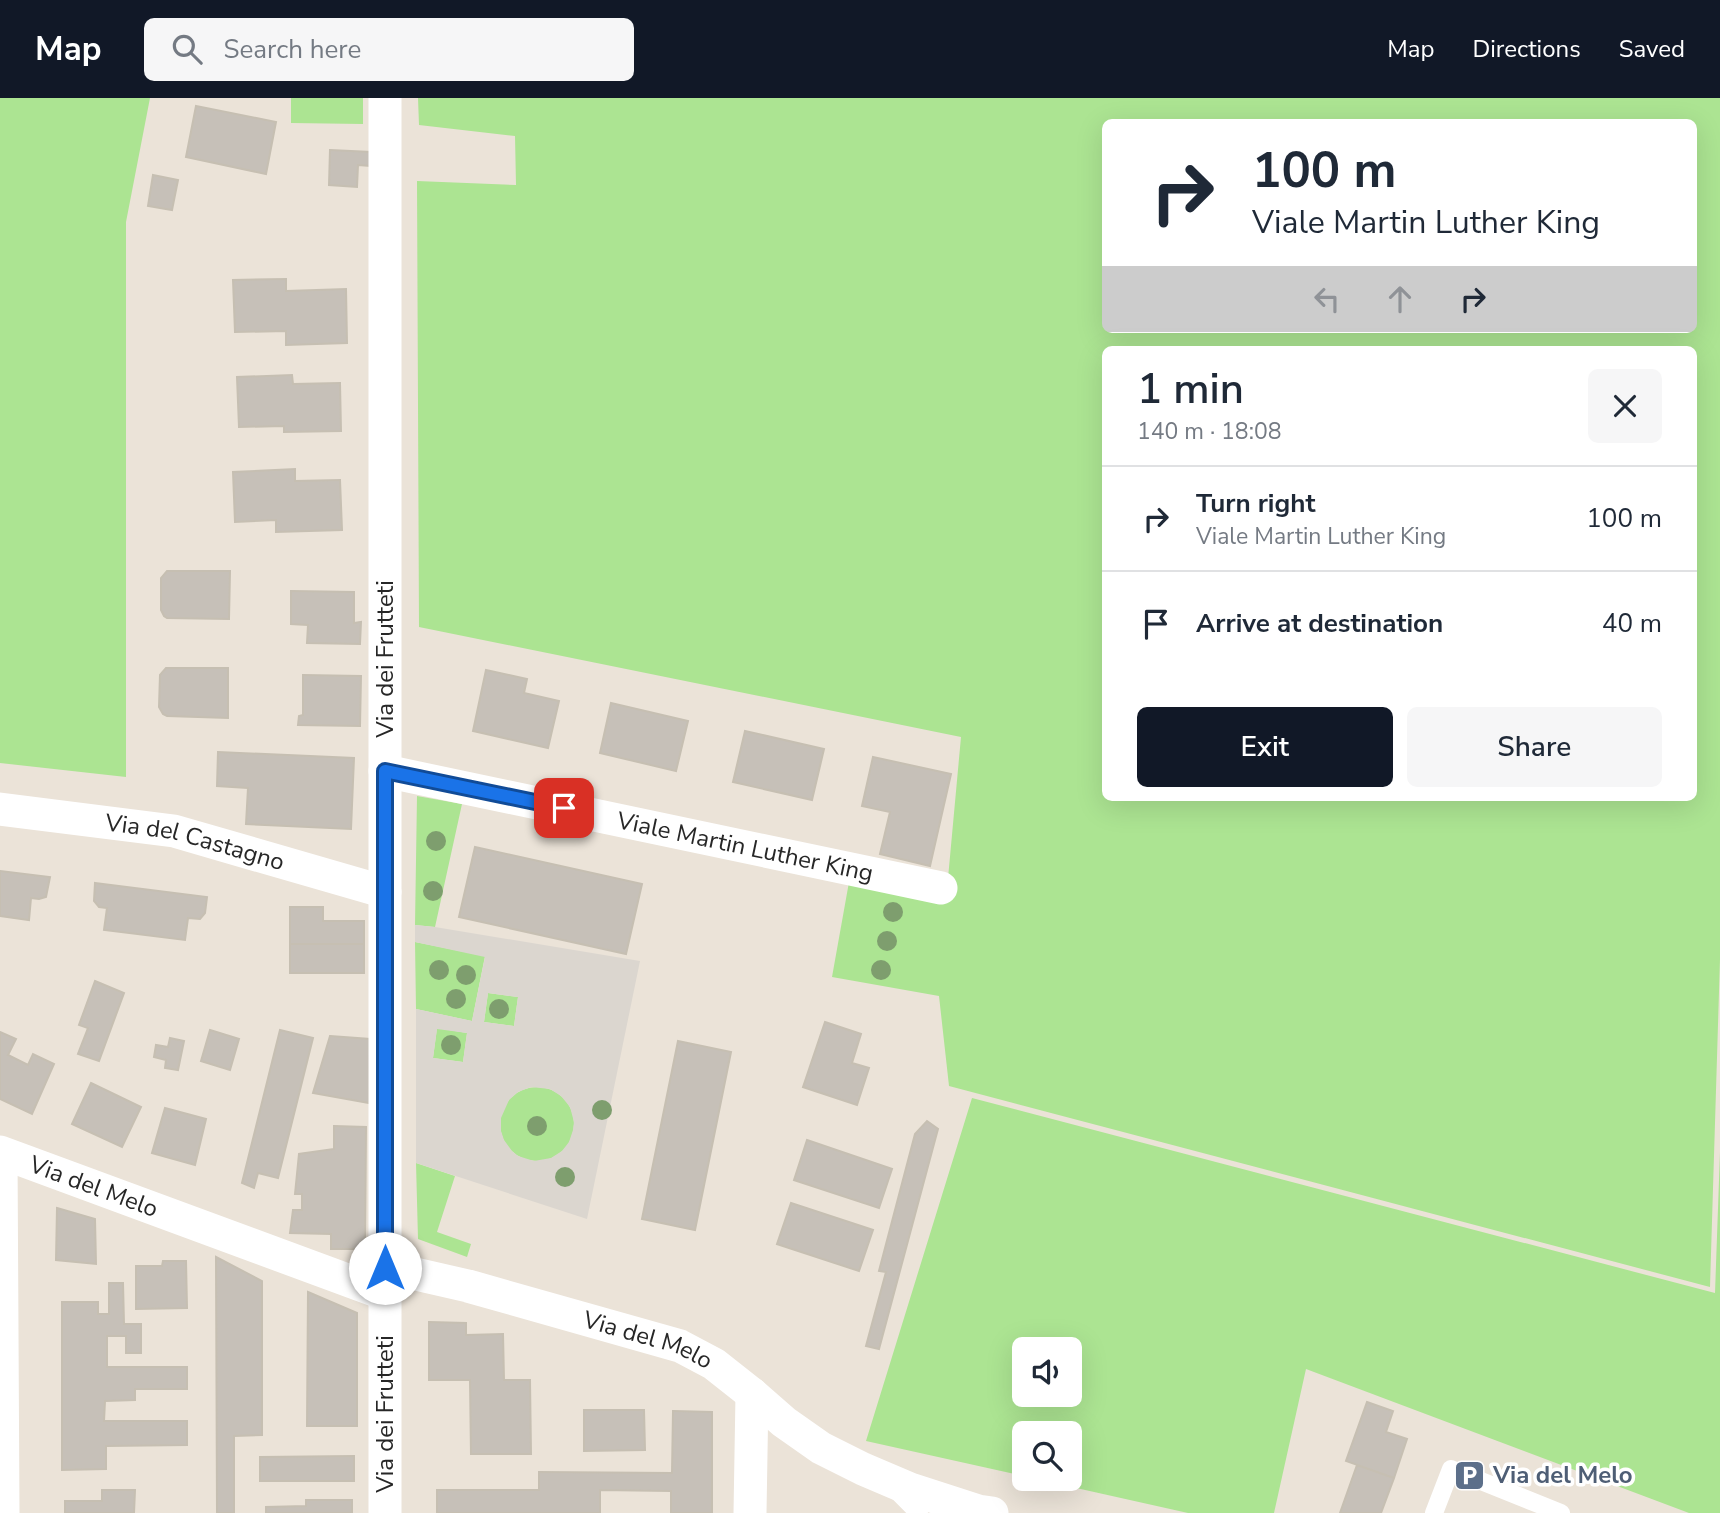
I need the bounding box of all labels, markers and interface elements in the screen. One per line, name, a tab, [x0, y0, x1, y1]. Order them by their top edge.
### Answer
search box	[144, 18, 634, 81]
text: Map	[35, 27, 102, 72]
icon: search	[168, 30, 206, 68]
text: Search here	[224, 32, 361, 67]
text: Map	[1387, 33, 1434, 65]
text: Directions	[1472, 33, 1581, 65]
text: Saved	[1619, 33, 1685, 65]
text: 100 m	[1252, 137, 1396, 204]
icon: right	[1137, 147, 1228, 238]
text: Viale Martin Luther King	[1252, 201, 1600, 244]
icon: left	[1308, 280, 1346, 318]
icon: ahead	[1381, 280, 1419, 318]
icon: right	[1454, 280, 1492, 318]
text: 1 min	[1137, 361, 1244, 418]
button: close	[1588, 369, 1662, 443]
text: 140 m · 18:08	[1137, 416, 1282, 447]
text: Turn right	[1196, 486, 1315, 521]
icon: right	[1137, 500, 1175, 538]
text: 100 m	[1586, 501, 1662, 536]
text: Viale Martin Luther King	[1196, 521, 1446, 552]
street label: Via dei Frutteti	[369, 580, 401, 739]
icon: arrive	[1137, 605, 1175, 643]
text: Arrive at destination	[1196, 606, 1443, 641]
text: 40 m	[1602, 606, 1662, 641]
button: Exit	[1137, 707, 1393, 787]
button: Share	[1407, 707, 1662, 787]
pin	[534, 778, 594, 838]
icon: arrive	[545, 789, 583, 827]
street label: Viale Martin Luther King	[613, 804, 876, 889]
street label: Via del Castagno	[103, 806, 288, 878]
street label: Via del Melo	[24, 1148, 163, 1225]
position arrow	[348, 1231, 422, 1305]
street label: Via del Melo	[579, 1303, 718, 1376]
street label: Via dei Frutteti	[369, 1335, 401, 1494]
map controls	[1012, 1337, 1082, 1491]
button: sound	[1012, 1337, 1082, 1407]
button: search	[1012, 1421, 1082, 1491]
parking icon: Via del Melo	[1453, 1458, 1487, 1492]
place label: Via del Melo	[1492, 1459, 1633, 1491]

